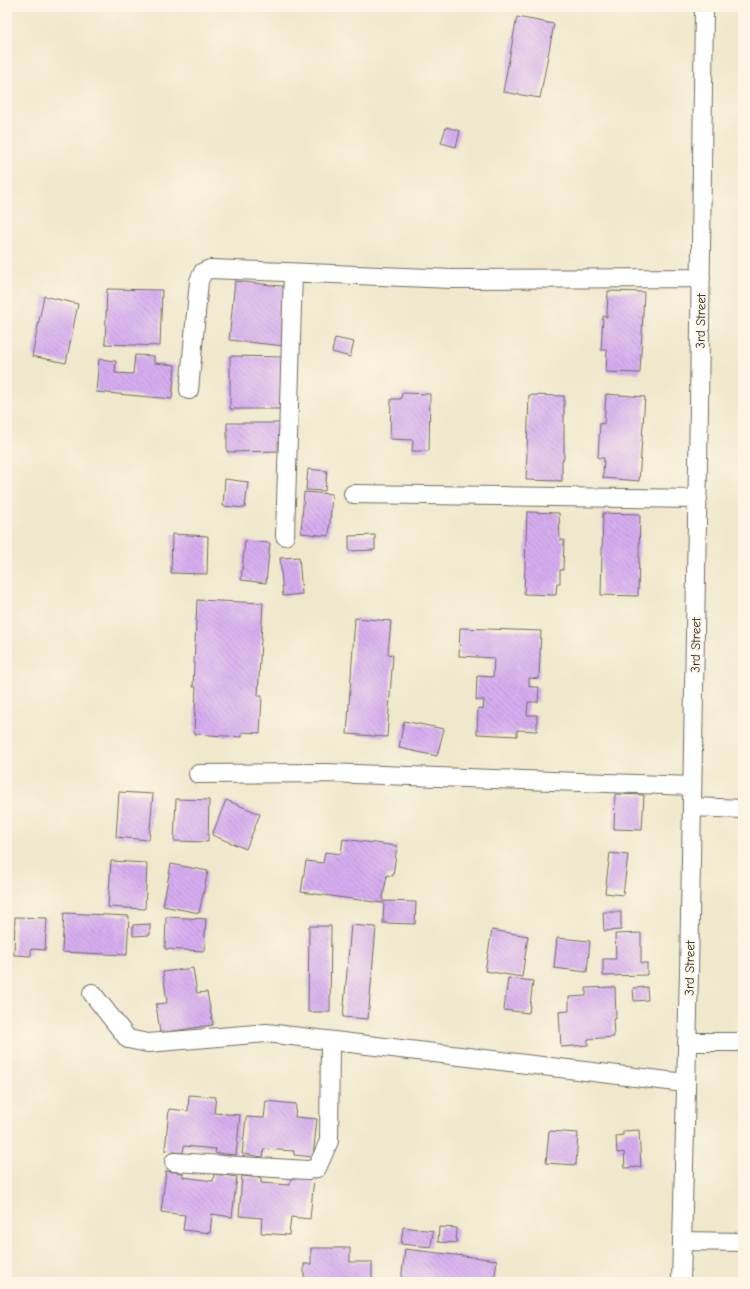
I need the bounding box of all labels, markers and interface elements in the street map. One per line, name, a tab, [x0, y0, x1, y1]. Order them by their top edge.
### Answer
street label: 3rd Street	[693, 292, 709, 349]
street label: 3rd Street	[688, 616, 704, 673]
street label: 3rd Street	[682, 939, 698, 996]

